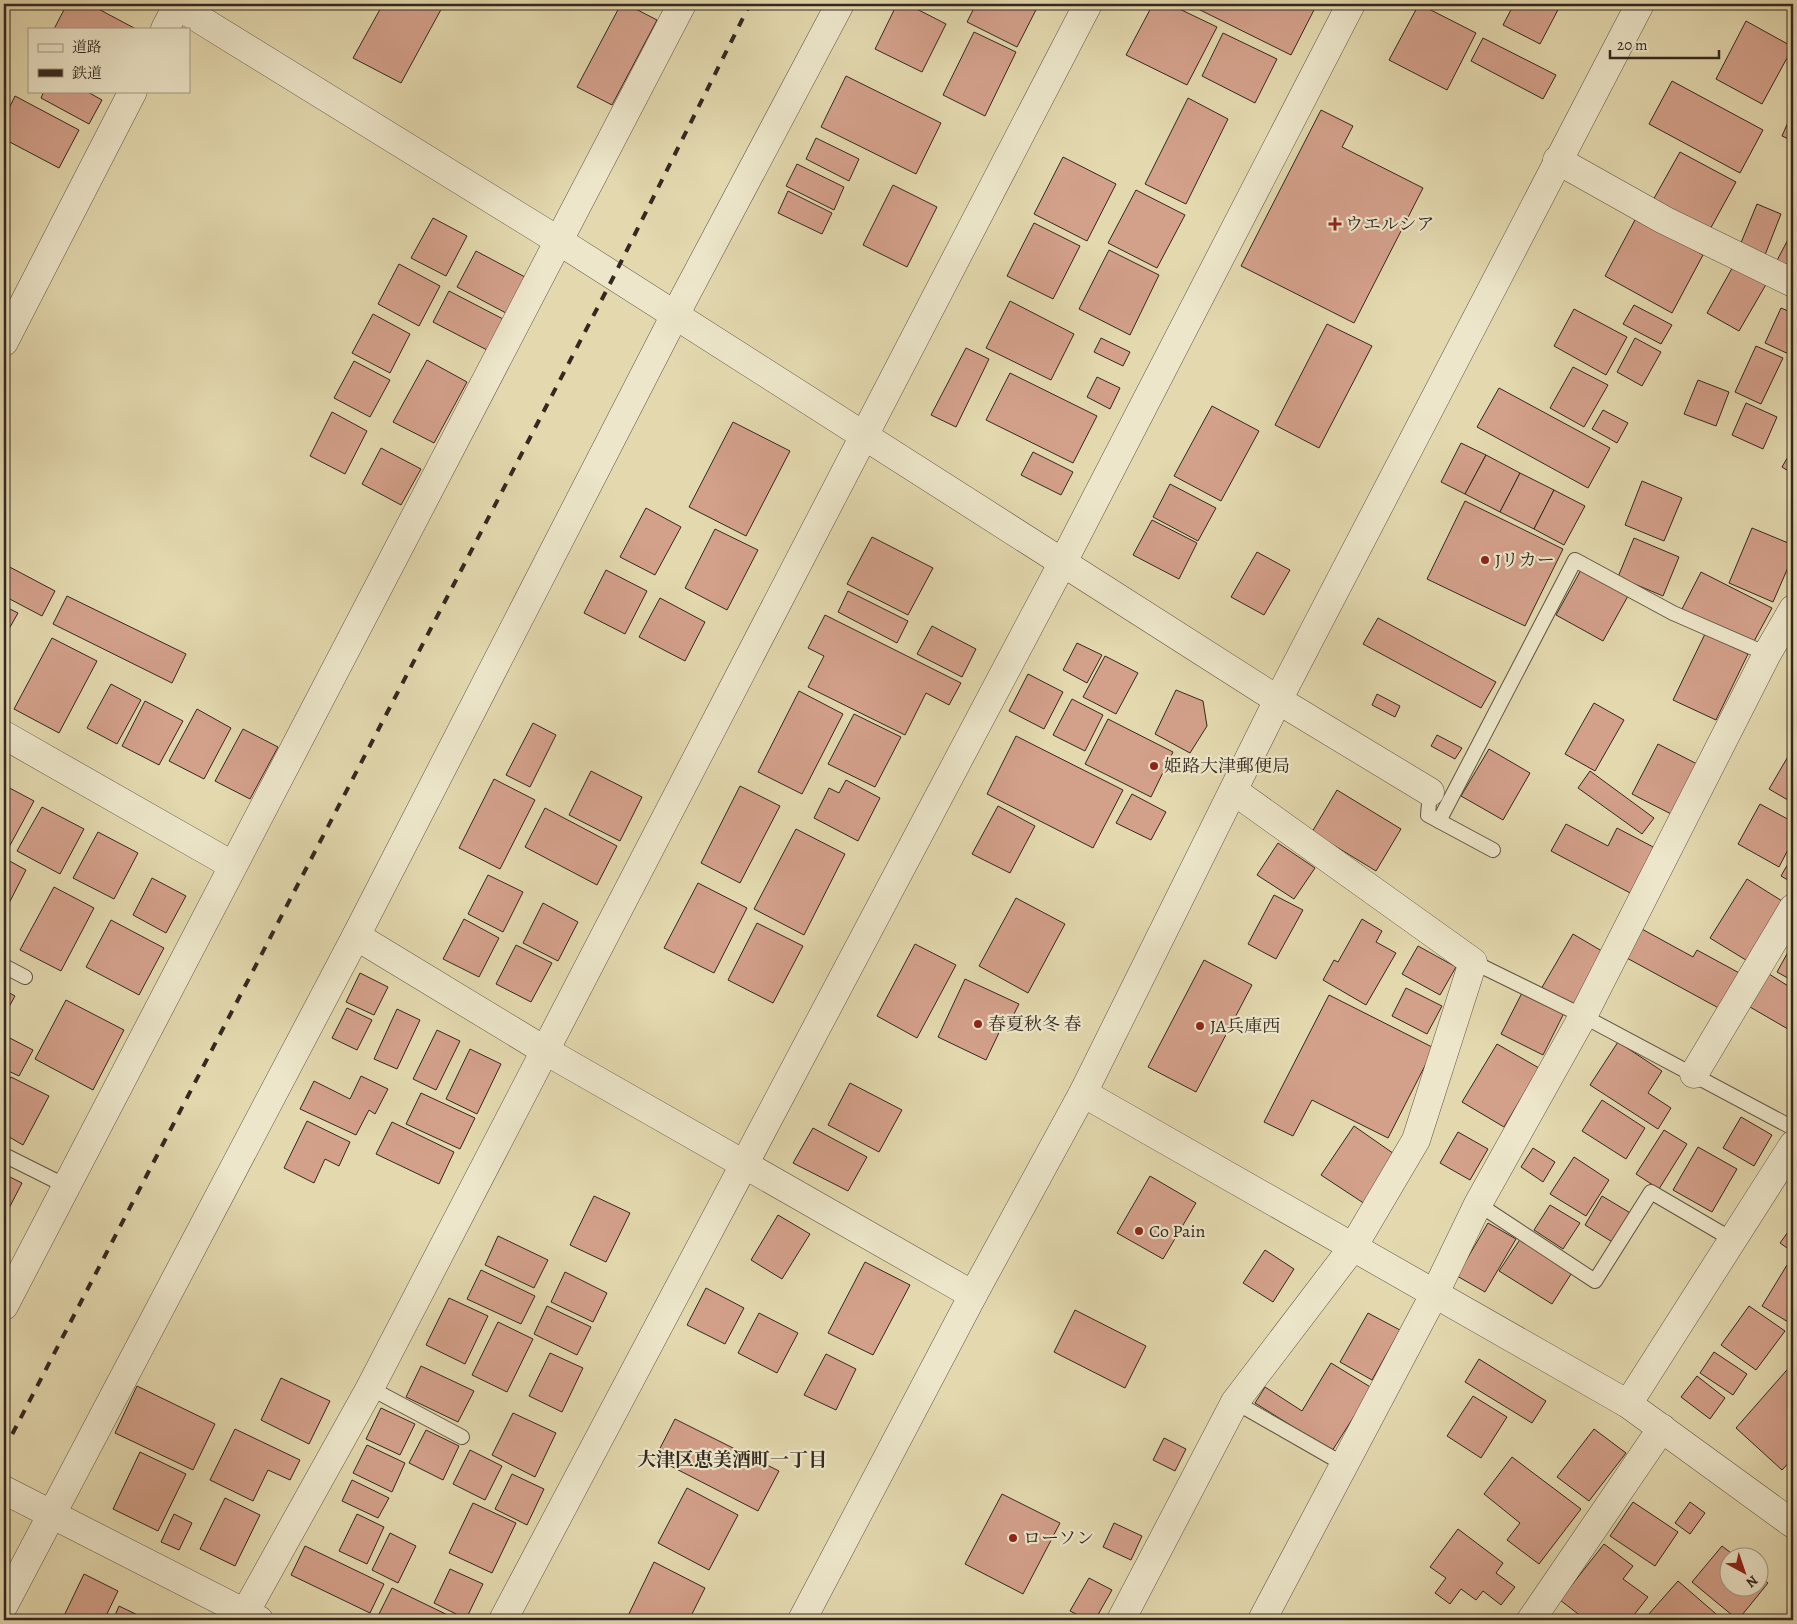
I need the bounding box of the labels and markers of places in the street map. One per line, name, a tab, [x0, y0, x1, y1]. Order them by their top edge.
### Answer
place label: ウエルシア	[1345, 212, 1435, 236]
marker: ウエルシア	[1329, 218, 1341, 230]
place label: Jリカー	[1495, 548, 1555, 572]
marker: Jリカー	[1479, 554, 1491, 566]
place label: 姫路大津郵便局	[1164, 754, 1290, 778]
marker: 姫路大津郵便局	[1148, 760, 1160, 772]
place label: 春夏秋冬 春	[988, 1012, 1082, 1036]
place label: JA兵庫西	[1210, 1014, 1280, 1038]
marker: 春夏秋冬 春	[972, 1018, 984, 1030]
marker: JA兵庫西	[1194, 1020, 1206, 1032]
place label: Co Pain	[1149, 1219, 1205, 1243]
marker: Co Pain	[1133, 1225, 1145, 1237]
place label: ローソン	[1023, 1526, 1094, 1550]
marker: ローソン	[1007, 1532, 1019, 1544]

